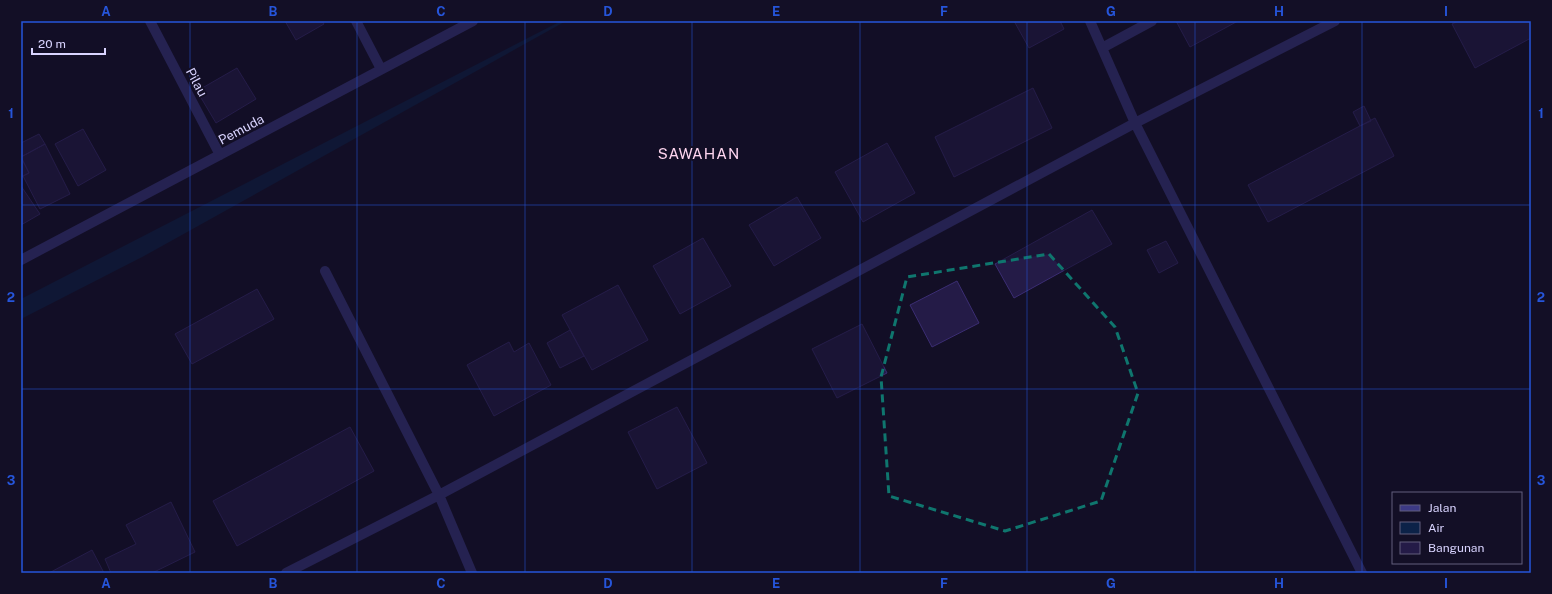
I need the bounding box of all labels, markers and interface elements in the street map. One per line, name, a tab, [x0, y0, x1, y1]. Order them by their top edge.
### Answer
text: A	[101, 4, 111, 19]
text: B	[269, 4, 278, 19]
text: C	[436, 4, 446, 19]
text: D	[603, 4, 613, 19]
text: E	[772, 4, 780, 19]
text: F	[940, 4, 948, 19]
text: G	[1106, 4, 1116, 19]
text: H	[1274, 4, 1284, 19]
text: I	[1444, 4, 1448, 19]
scale bar	[32, 30, 105, 56]
text: 20 m	[38, 37, 66, 51]
street label: Pilau	[183, 65, 210, 99]
text: 1	[8, 106, 14, 121]
text: 1	[1538, 106, 1544, 121]
street label: Pemuda	[216, 111, 267, 148]
district label: SAWAHAN	[658, 145, 740, 162]
text: 2	[7, 290, 15, 305]
text: 2	[1537, 290, 1545, 305]
text: 3	[7, 473, 16, 488]
text: 3	[1537, 473, 1546, 488]
legend	[1392, 492, 1522, 564]
text: Jalan	[1428, 501, 1457, 515]
text: Air	[1428, 521, 1445, 535]
text: Bangunan	[1428, 541, 1484, 555]
text: A	[101, 576, 111, 591]
text: B	[269, 576, 278, 591]
text: C	[436, 576, 446, 591]
text: D	[603, 576, 613, 591]
text: E	[772, 576, 780, 591]
text: F	[940, 576, 948, 591]
text: G	[1106, 576, 1116, 591]
text: H	[1274, 576, 1284, 591]
text: I	[1444, 576, 1448, 591]

